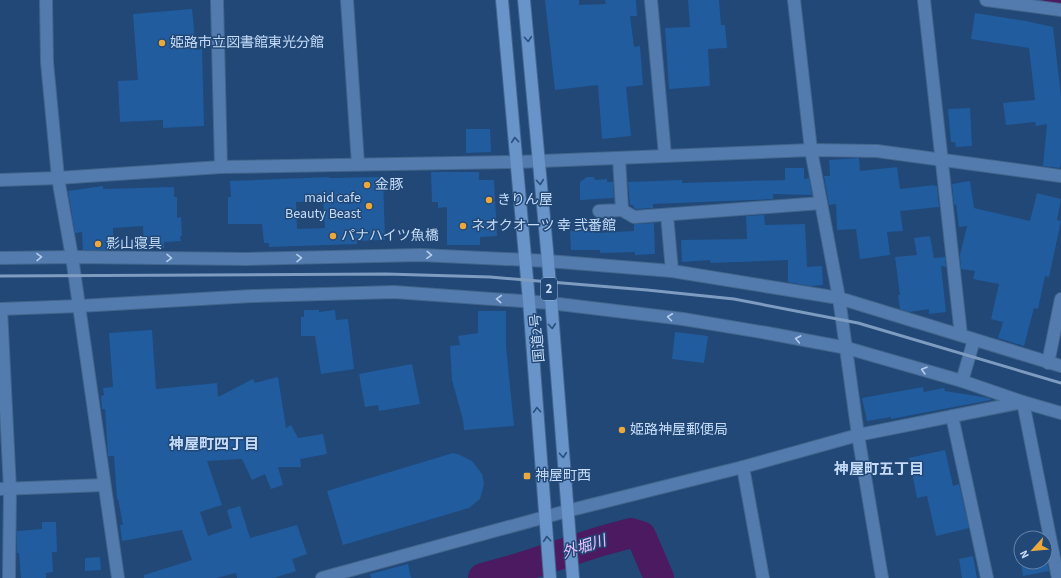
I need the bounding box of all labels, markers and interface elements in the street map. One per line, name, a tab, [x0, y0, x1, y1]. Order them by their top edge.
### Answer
place label: 姫路市立図書館東光分館	[170, 33, 324, 53]
one-way arrow	[523, 36, 532, 42]
marker: 姫路市立図書館東光分館	[157, 38, 167, 48]
one-way arrow	[510, 137, 519, 143]
place label: 金豚	[375, 175, 404, 195]
one-way arrow	[536, 179, 545, 185]
marker: 金豚	[362, 180, 372, 190]
place label: maid cafe Beauty Beast	[285, 188, 361, 224]
place label: きりん屋	[497, 190, 553, 210]
marker: きりん屋	[484, 195, 494, 205]
marker: maid cafe Beauty Beast	[364, 201, 374, 211]
place label: ネオクオーツ 幸 弐番館	[471, 216, 616, 236]
marker: ネオクオーツ 幸 弐番館	[458, 221, 468, 231]
place label: パナハイツ魚橋	[341, 226, 439, 246]
marker: パナハイツ魚橋	[328, 231, 338, 241]
place label: 影山寝具	[106, 234, 162, 254]
marker: 影山寝具	[93, 239, 103, 249]
one-way arrow	[426, 251, 432, 260]
one-way arrow	[36, 253, 42, 261]
one-way arrow	[166, 254, 172, 262]
one-way arrow	[296, 254, 302, 262]
road number: 2	[541, 278, 557, 300]
one-way arrow	[496, 295, 502, 304]
street label: 国道2号	[526, 313, 550, 363]
one-way arrow	[667, 313, 673, 322]
one-way arrow	[548, 323, 557, 329]
one-way arrow	[795, 335, 801, 343]
one-way arrow	[921, 366, 928, 375]
one-way arrow	[532, 407, 541, 413]
place label: 姫路神屋郵便局	[630, 420, 728, 440]
marker: 姫路神屋郵便局	[617, 425, 627, 435]
district label: 神屋町四丁目	[168, 434, 259, 455]
one-way arrow	[558, 452, 567, 458]
district label: 神屋町五丁目	[833, 459, 924, 480]
place label: 神屋町西	[535, 466, 591, 486]
marker: 神屋町西	[522, 471, 532, 481]
water label: 外堀川	[559, 530, 610, 564]
north arrow	[1013, 530, 1053, 570]
one-way arrow	[542, 536, 551, 542]
text: N	[1016, 548, 1033, 561]

